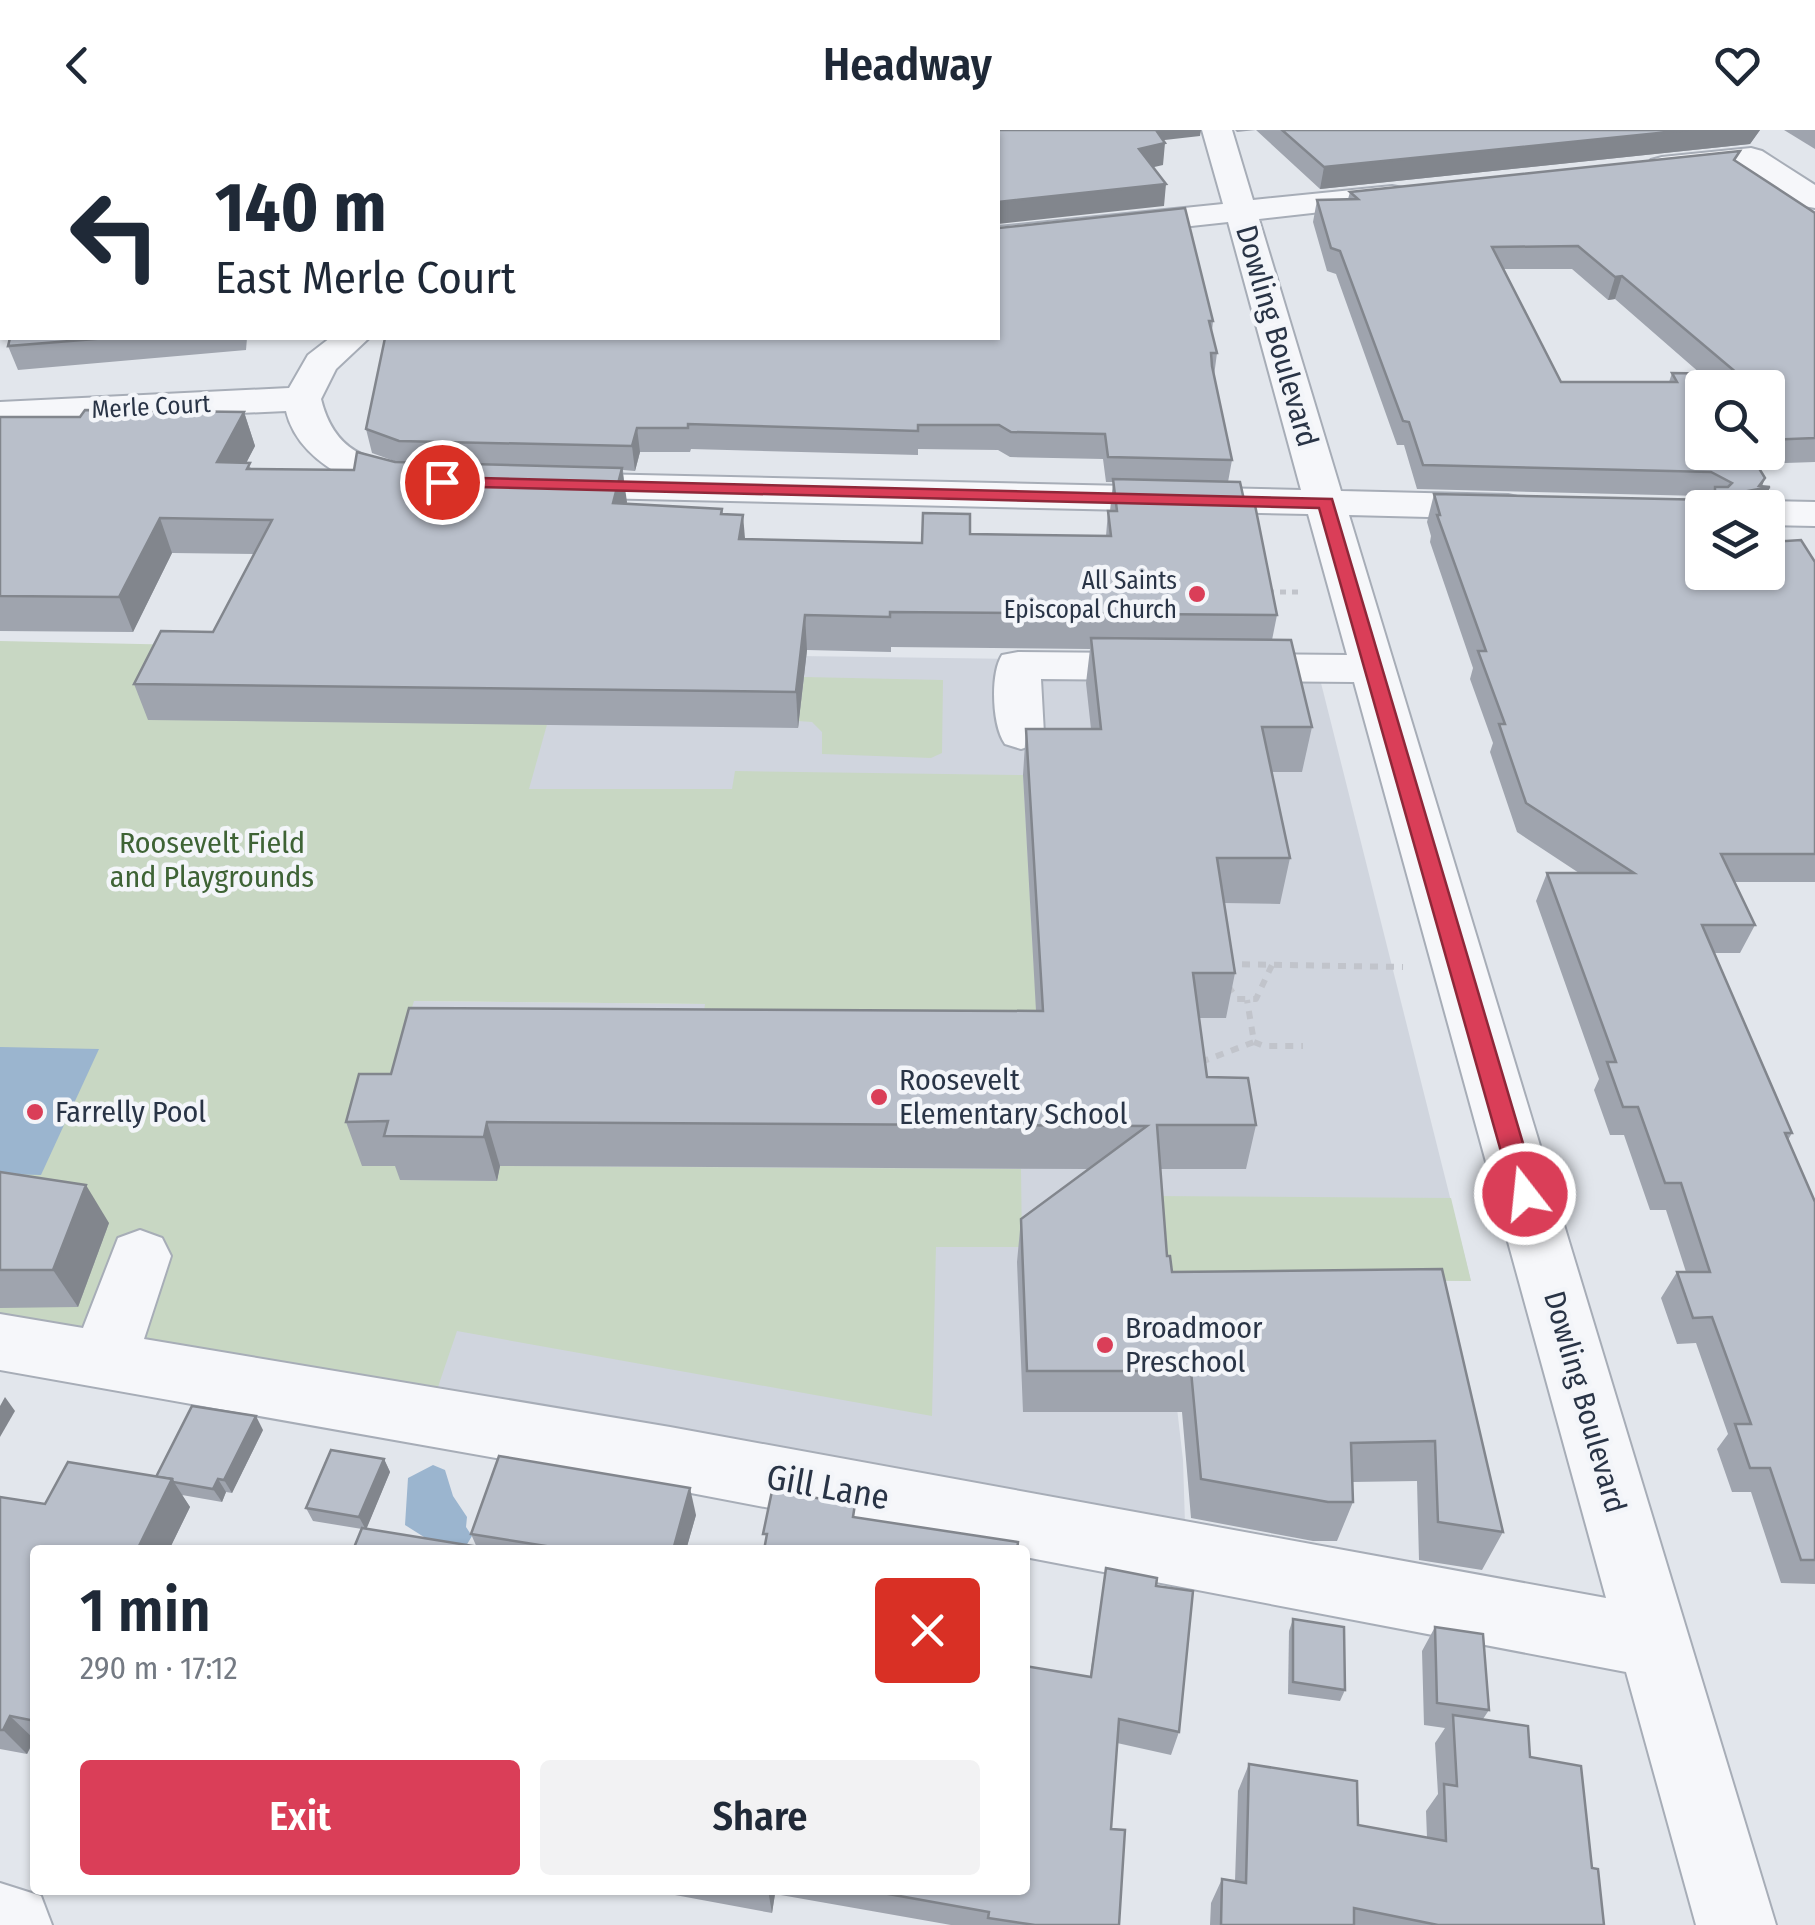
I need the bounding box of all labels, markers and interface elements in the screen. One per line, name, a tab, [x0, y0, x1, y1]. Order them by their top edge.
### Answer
icon: back	[50, 38, 105, 93]
text: Headway	[823, 38, 992, 92]
icon: heart	[1710, 38, 1765, 93]
text: 140 m	[215, 166, 387, 250]
icon: left	[50, 170, 180, 300]
street label: Dowling Boulevard	[1228, 221, 1326, 451]
text: East Merle Court	[215, 251, 516, 305]
map controls	[1685, 370, 1785, 590]
button: search	[1685, 370, 1785, 470]
street label: Merle Court	[91, 389, 212, 425]
pin	[400, 440, 485, 525]
icon: arrive	[415, 455, 470, 510]
button: layers	[1685, 490, 1785, 590]
place label: All Saints Episcopal Church	[1004, 566, 1177, 625]
marker: All Saints Episcopal Church	[1186, 583, 1208, 605]
park label: Roosevelt Field and Playgrounds	[110, 825, 314, 895]
place label: Roosevelt Elementary School	[899, 1062, 1127, 1132]
marker: Roosevelt Elementary School	[868, 1086, 890, 1108]
place label: Farrelly Pool	[55, 1094, 206, 1130]
marker: Farrelly Pool	[24, 1101, 46, 1123]
position arrow	[1473, 1142, 1577, 1246]
street label: Dowling Boulevard	[1536, 1287, 1634, 1517]
place label: Broadmoor Preschool	[1125, 1310, 1263, 1380]
marker: Broadmoor Preschool	[1094, 1334, 1116, 1356]
street label: Gill Lane	[763, 1456, 893, 1518]
text: 1 min	[80, 1575, 211, 1647]
button: close	[875, 1578, 980, 1683]
text: 290 m · 17:12	[80, 1649, 238, 1687]
button: Exit	[80, 1760, 520, 1875]
button: Share	[540, 1760, 980, 1875]

